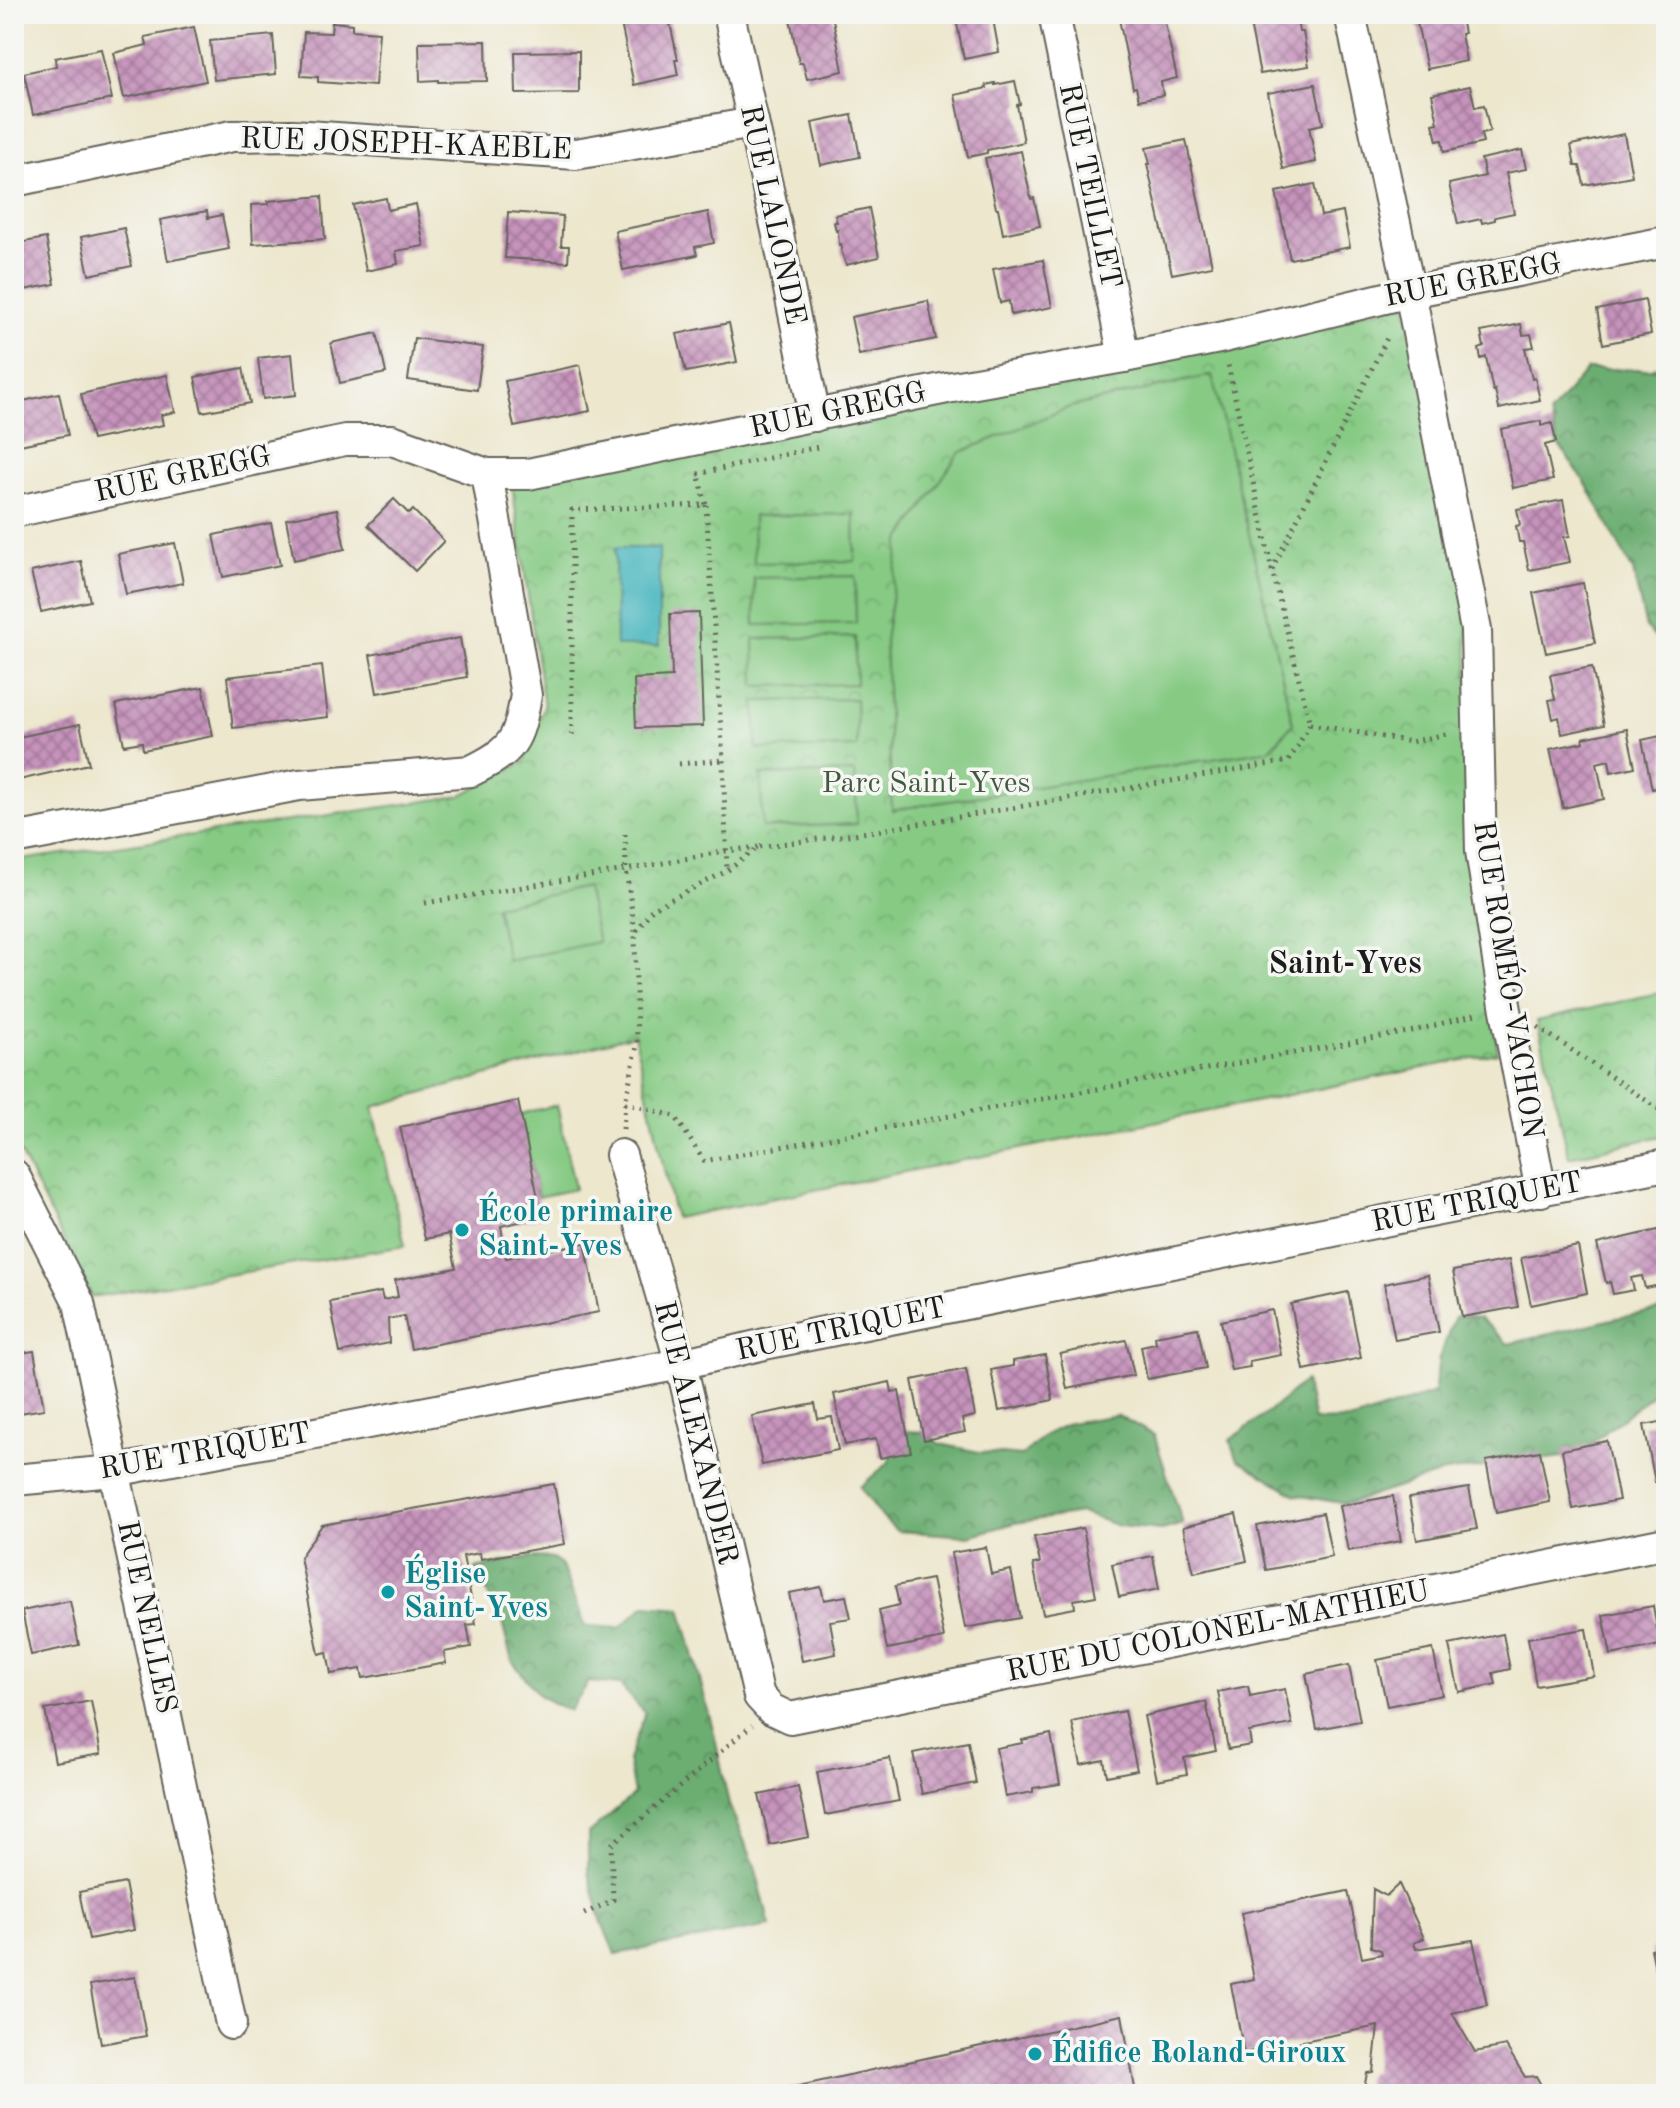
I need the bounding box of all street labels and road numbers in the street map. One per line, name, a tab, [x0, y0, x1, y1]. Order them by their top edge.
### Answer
street label: RUE TEILLET	[1053, 81, 1125, 291]
street label: RUE LALONDE	[734, 102, 810, 328]
street label: RUE JOSEPH-KAEBLE	[239, 124, 573, 166]
street label: RUE GREGG	[1382, 249, 1564, 313]
street label: RUE GREGG	[747, 378, 929, 444]
street label: RUE GREGG	[92, 442, 274, 508]
street label: RUE ROMÉO-VACHON	[1467, 818, 1552, 1141]
street label: RUE TRIQUET	[1369, 1168, 1585, 1238]
street label: RUE TRIQUET	[733, 1293, 949, 1367]
street label: RUE ALEXANDER	[648, 1298, 742, 1568]
street label: RUE TRIQUET	[97, 1419, 313, 1485]
street label: RUE NELLES	[111, 1518, 181, 1716]
street label: RUE DU COLONEL-MATHIEU	[1004, 1576, 1432, 1688]

